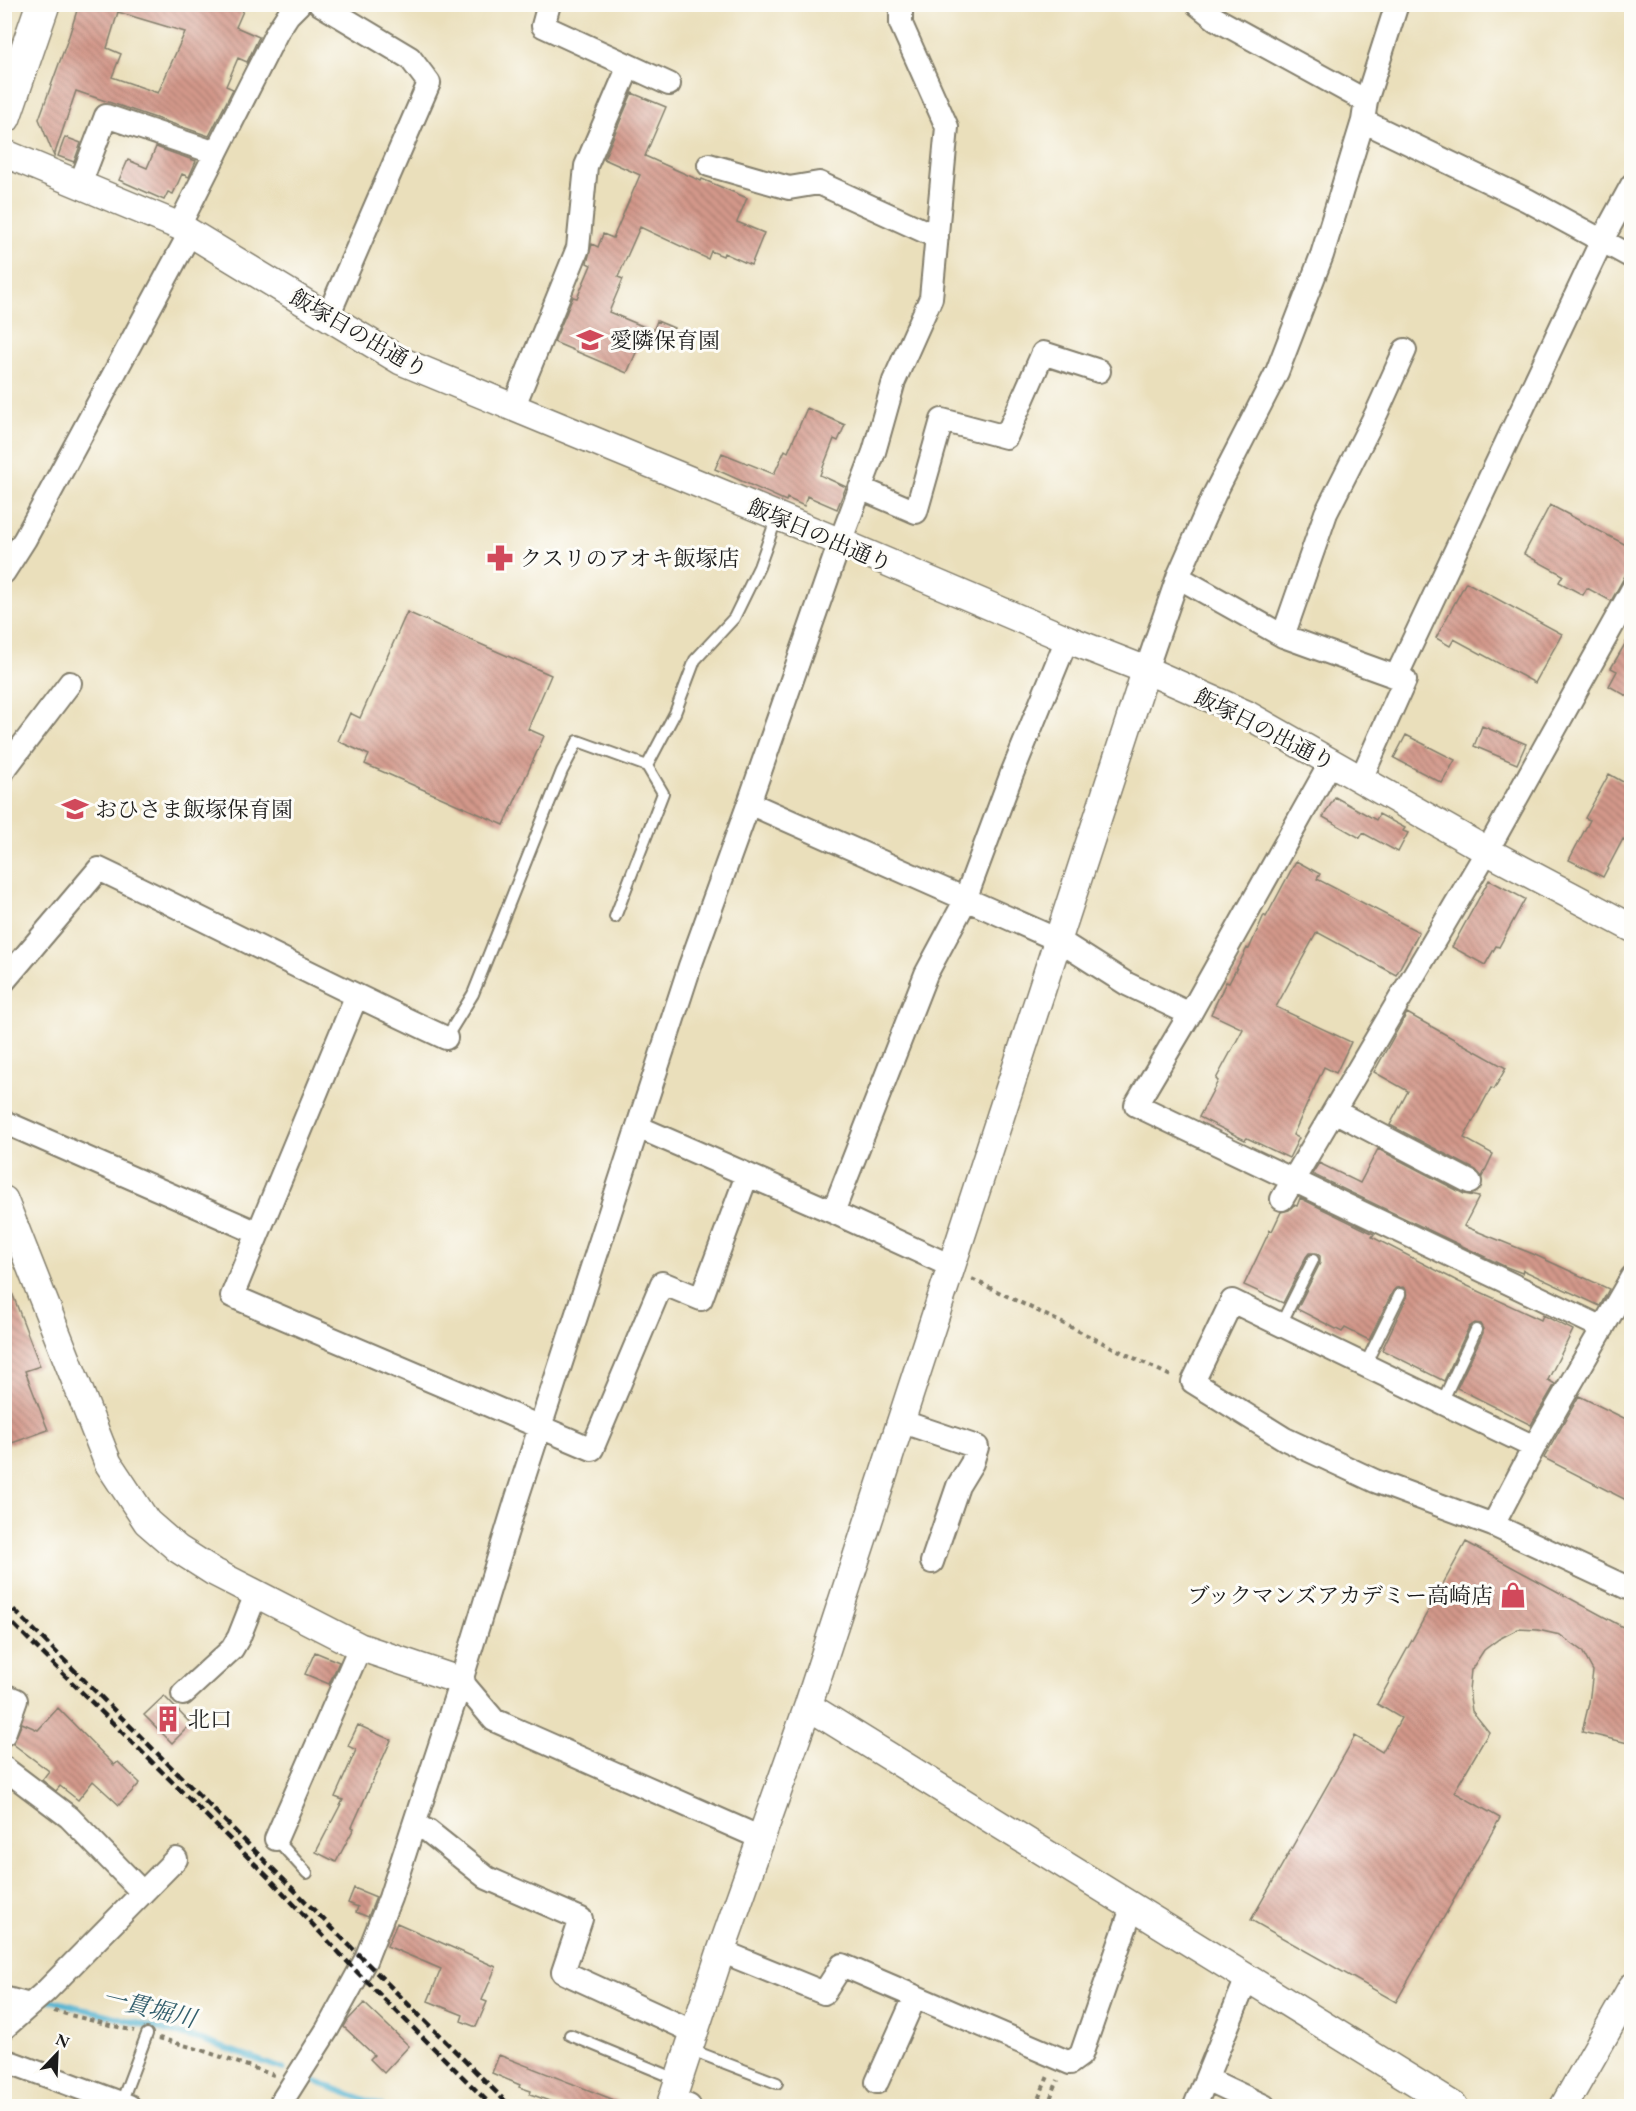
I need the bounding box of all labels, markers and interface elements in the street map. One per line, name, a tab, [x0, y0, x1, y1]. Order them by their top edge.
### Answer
street label: 飯塚日の出通り	[285, 282, 433, 384]
school or university icon: 愛隣保育園	[575, 325, 605, 355]
place label: 愛隣保育園	[610, 326, 720, 355]
street label: 飯塚日の出通り	[743, 492, 896, 579]
pharmacy icon: クスリのアオキ飯塚店	[485, 543, 515, 573]
place label: クスリのアオキ飯塚店	[520, 544, 740, 573]
street label: 飯塚日の出通り	[1190, 682, 1340, 777]
school or university icon: おひさま飯塚保育園	[60, 794, 90, 824]
place label: おひさま飯塚保育園	[95, 795, 293, 824]
shop icon: ブックマンズアカデミー高崎店	[1498, 1580, 1528, 1610]
place label: ブックマンズアカデミー高崎店	[1187, 1581, 1493, 1610]
building icon: 北口	[153, 1704, 183, 1734]
place label: 北口	[188, 1705, 232, 1734]
water label: 一貫堀川	[99, 1981, 202, 2035]
north arrow	[27, 2024, 87, 2084]
text: N	[53, 2028, 73, 2053]

